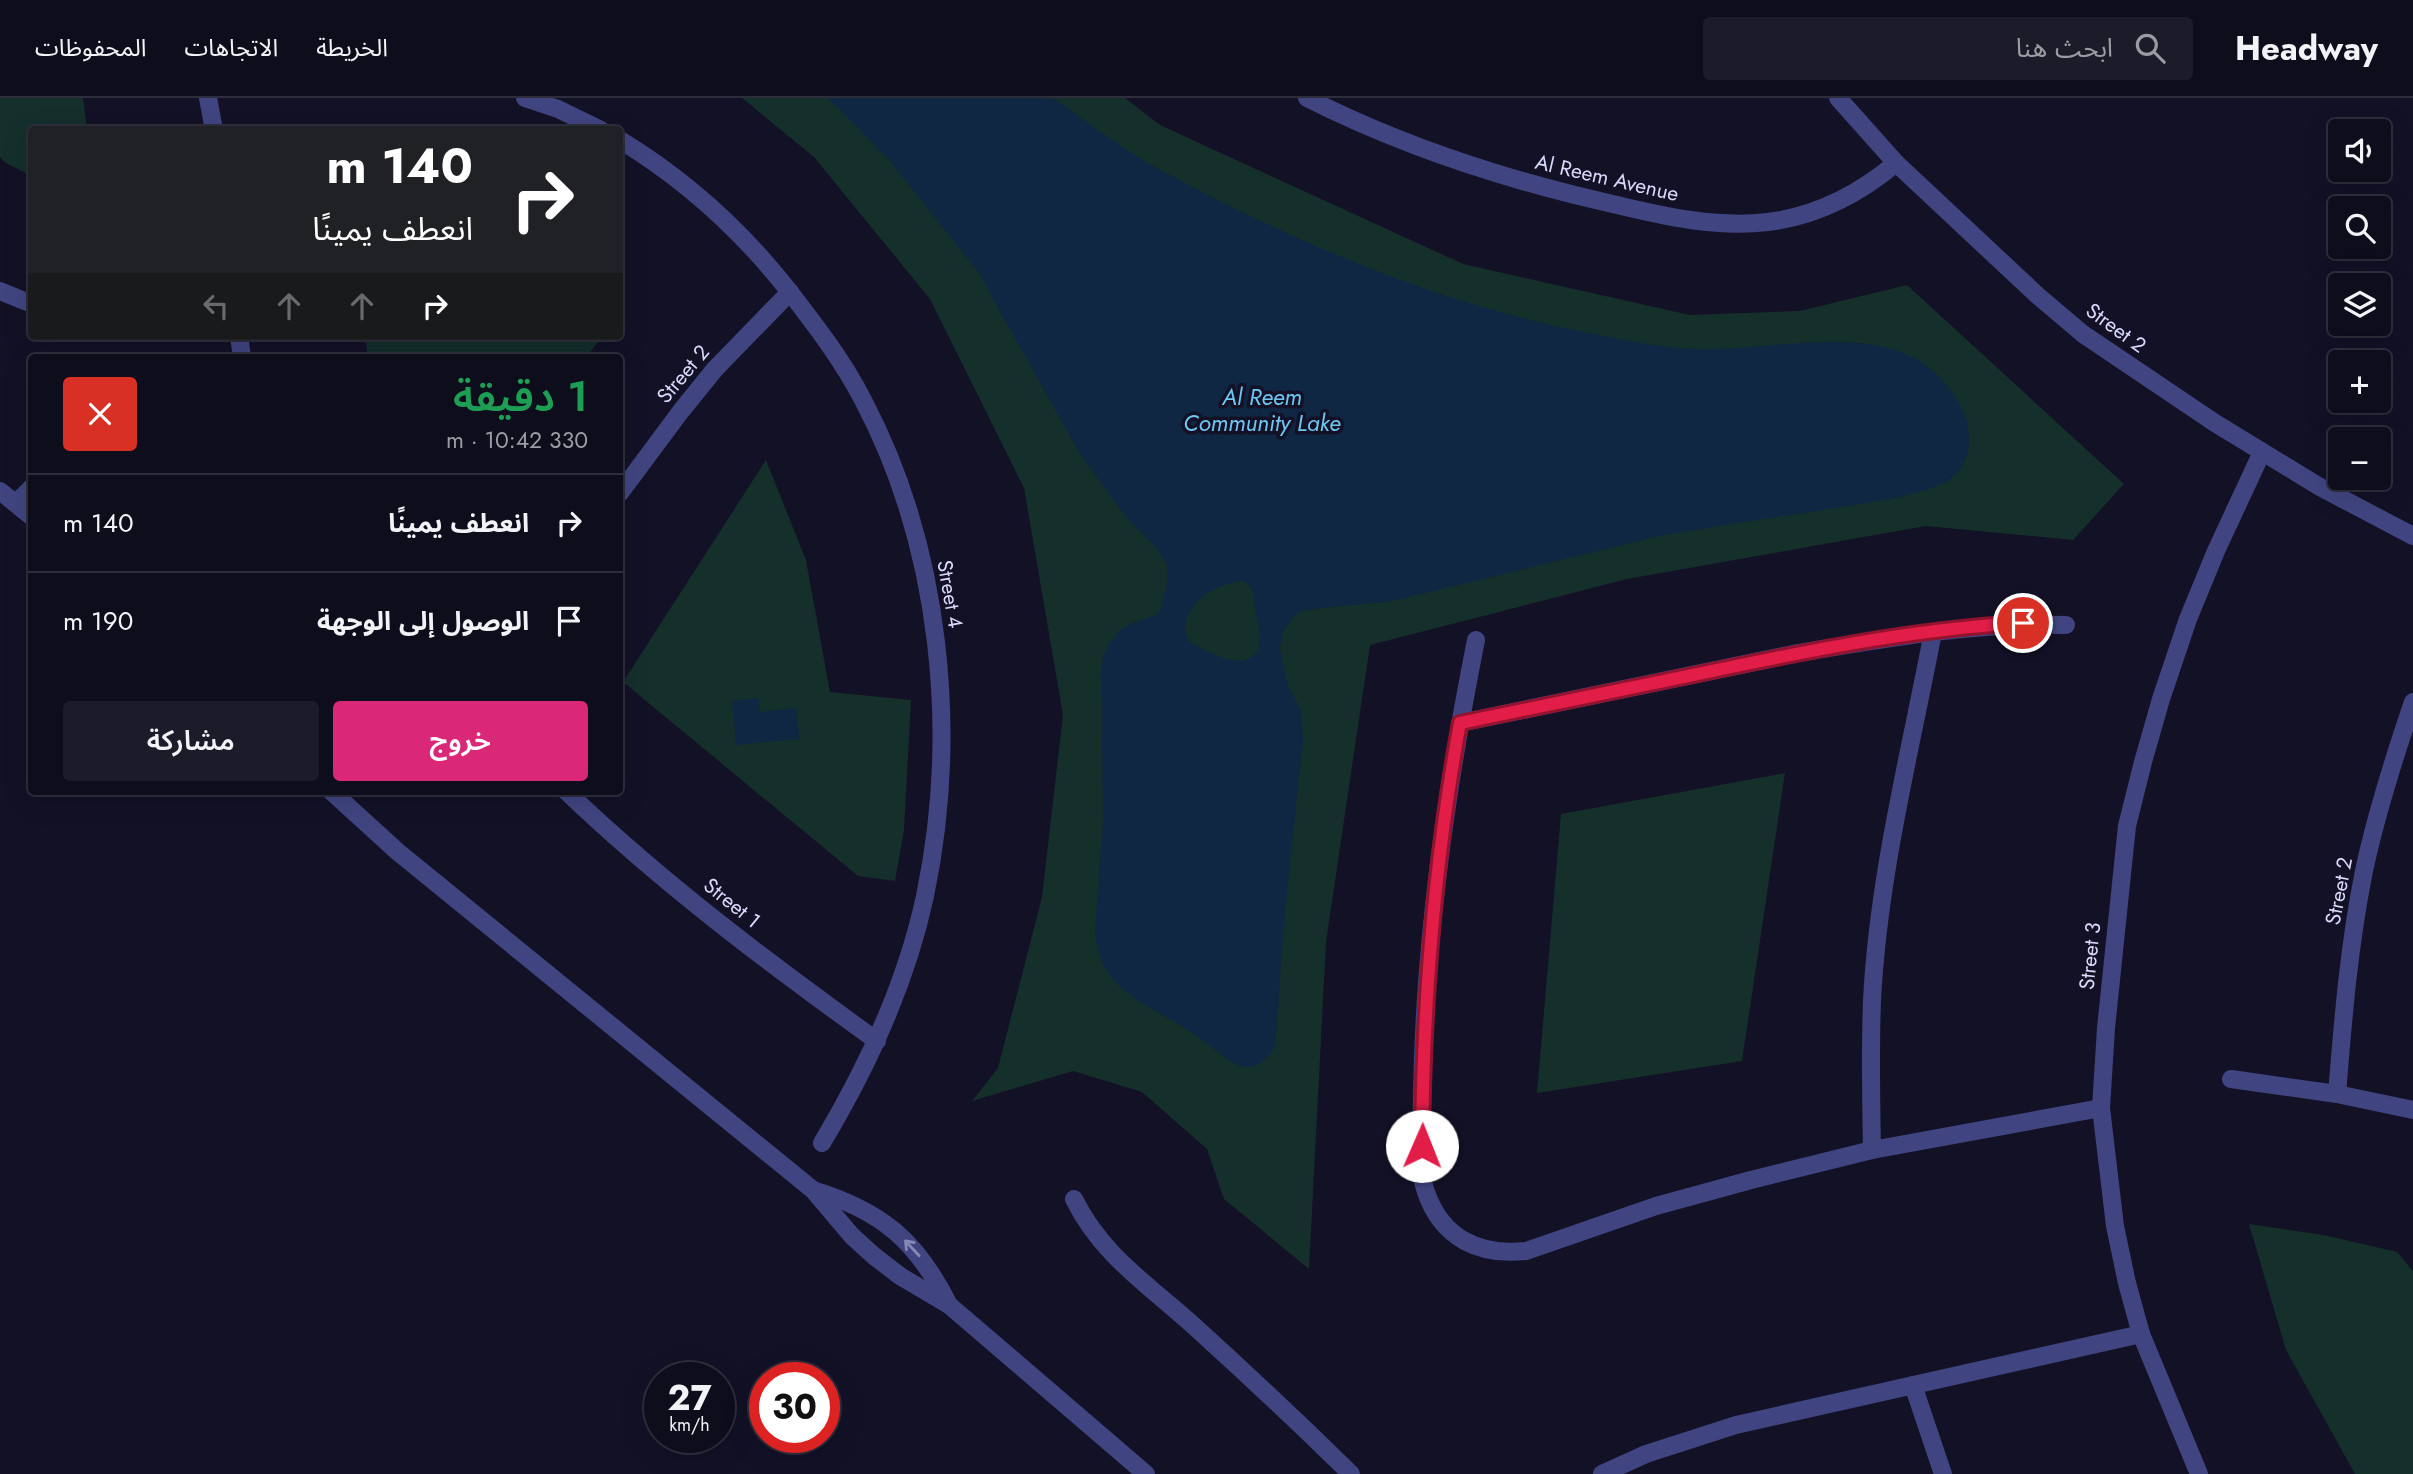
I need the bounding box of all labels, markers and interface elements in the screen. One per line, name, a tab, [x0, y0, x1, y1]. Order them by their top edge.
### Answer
search box	[1703, 17, 2193, 80]
text: Headway	[2235, 25, 2378, 72]
text: ابحث هنا	[2016, 29, 2113, 67]
icon: search	[2131, 29, 2169, 67]
text: المحفوظات	[35, 30, 146, 65]
text: الاتجاهات	[184, 30, 278, 65]
text: الخريطة	[316, 30, 388, 65]
map controls	[2328, 119, 2391, 490]
button: sound	[2328, 119, 2391, 182]
text: 140 m	[327, 131, 473, 201]
street label: Al Reem Avenue	[1532, 147, 1682, 209]
icon: right	[497, 154, 588, 245]
button: search	[2328, 196, 2391, 259]
text: انعطف يمينًا	[312, 206, 473, 252]
button: layers	[2328, 273, 2391, 336]
icon: left	[197, 287, 235, 325]
icon: ahead	[270, 287, 308, 325]
icon: ahead	[343, 287, 381, 325]
icon: right	[416, 287, 454, 325]
street label: Street 2	[2080, 296, 2152, 360]
street label: Street 2	[650, 338, 716, 410]
button: +	[2328, 350, 2391, 413]
text: 1 دقيقة	[453, 366, 588, 427]
button: close	[63, 377, 137, 451]
water label: Al Reem Community Lake	[1183, 380, 1341, 440]
text: 330 m · 10:42	[446, 423, 588, 457]
button: −	[2328, 427, 2391, 490]
text: 140 m	[63, 504, 134, 542]
text: انعطف يمينًا	[388, 504, 529, 542]
icon: right	[550, 504, 588, 542]
street label: Street 4	[929, 558, 971, 630]
pin	[1993, 593, 2053, 653]
text: 190 m	[63, 602, 133, 640]
text: الوصول إلى الوجهة	[317, 602, 529, 640]
icon: arrive	[550, 602, 588, 640]
icon: arrive	[2004, 604, 2042, 642]
button: مشاركة	[63, 701, 319, 781]
button: خروج	[333, 701, 588, 781]
street label: Street 2	[2318, 855, 2360, 927]
street label: Street 1	[697, 871, 767, 935]
street label: Street 3	[2072, 921, 2108, 991]
position arrow	[1385, 1109, 1459, 1183]
one-way arrow	[904, 1240, 921, 1257]
speed limit sign: 30	[749, 1362, 840, 1453]
text: 27	[667, 1373, 712, 1423]
text: km/h	[669, 1412, 710, 1438]

